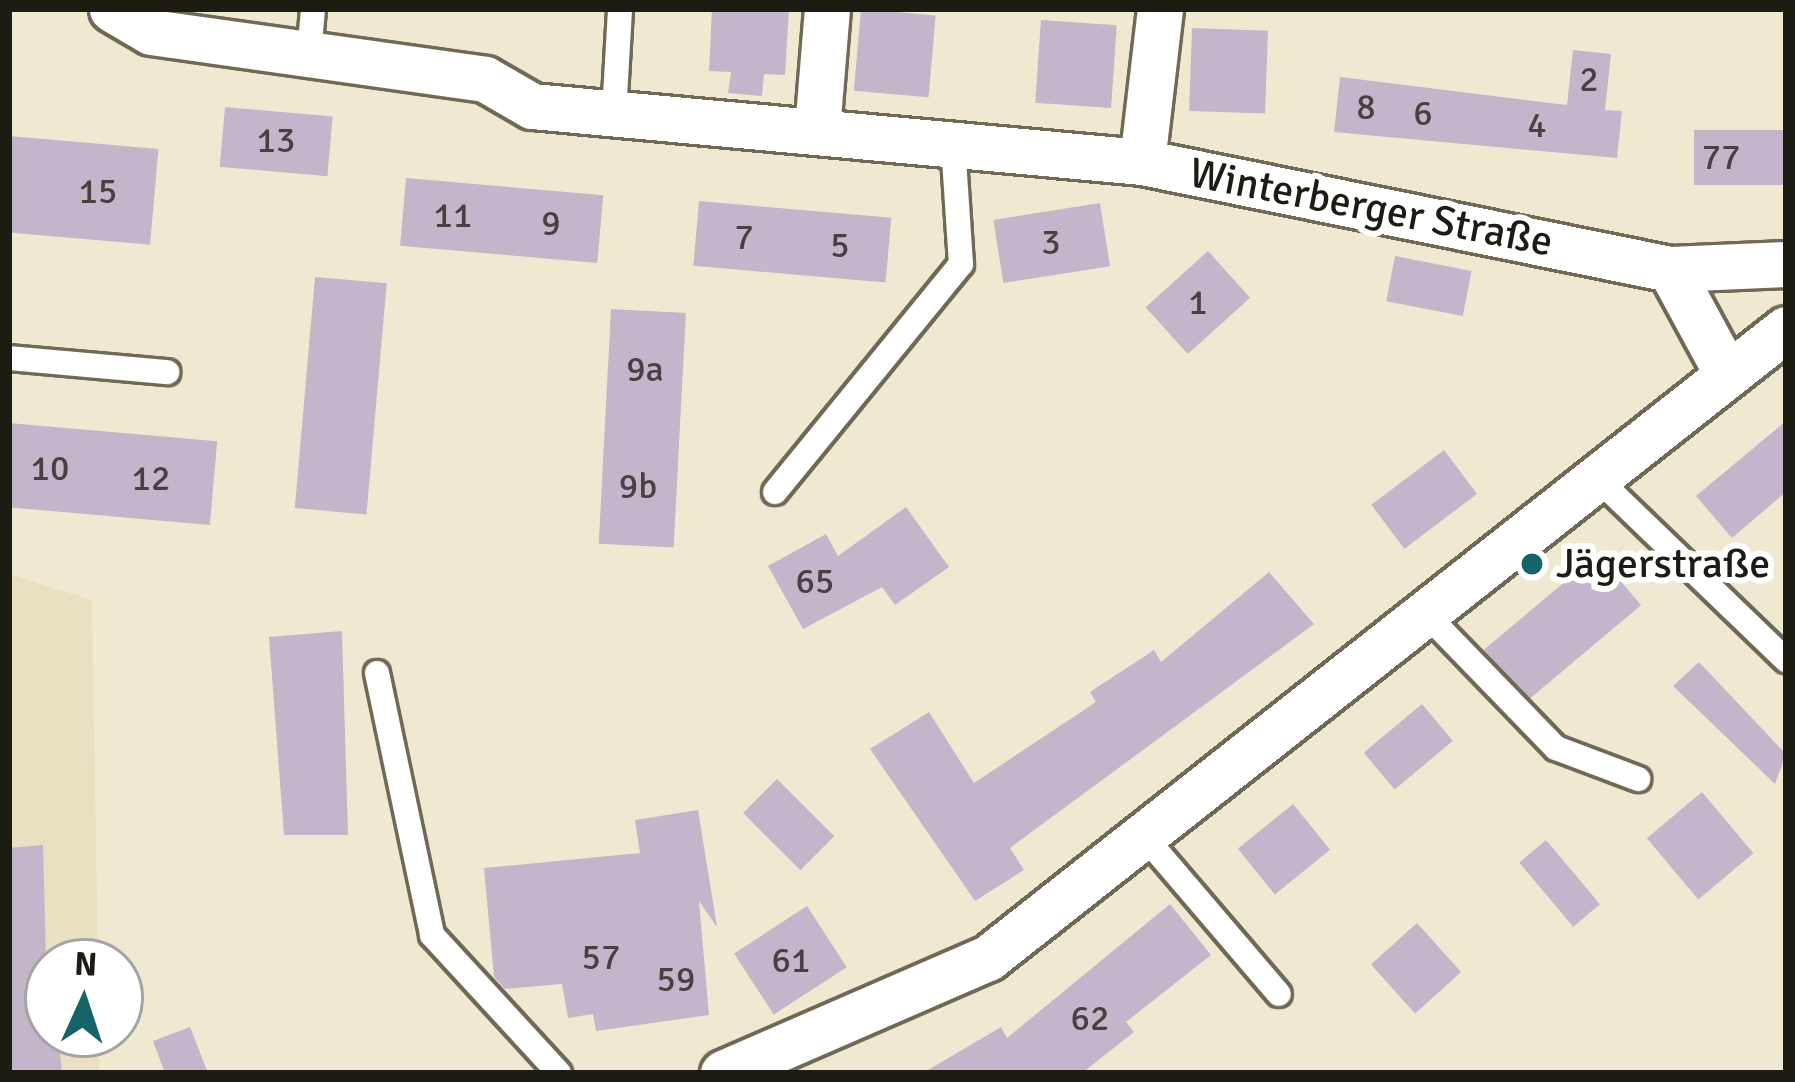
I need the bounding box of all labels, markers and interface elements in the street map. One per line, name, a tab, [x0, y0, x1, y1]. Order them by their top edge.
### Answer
house number: 2	[1579, 58, 1599, 102]
house number: 8	[1356, 86, 1376, 130]
house number: 6	[1413, 92, 1433, 136]
house number: 4	[1527, 104, 1547, 148]
house number: 13	[257, 119, 295, 163]
house number: 77	[1702, 136, 1740, 180]
street label: Winterberger Straße	[1185, 148, 1557, 268]
house number: 15	[79, 170, 117, 214]
house number: 11	[434, 194, 472, 238]
house number: 9	[541, 202, 561, 246]
house number: 7	[734, 216, 754, 260]
house number: 3	[1041, 221, 1061, 265]
house number: 5	[830, 224, 850, 268]
house number: 1	[1188, 281, 1208, 325]
house number: 9a	[626, 348, 664, 392]
house number: 10	[31, 447, 69, 491]
house number: 12	[132, 457, 170, 501]
house number: 9b	[619, 465, 657, 509]
place label: Jägerstraße	[1556, 539, 1770, 589]
marker: Jägerstraße	[1519, 551, 1545, 577]
house number: 65	[796, 560, 834, 604]
house number: 57	[582, 936, 620, 980]
north arrow	[24, 938, 144, 1058]
house number: 61	[772, 939, 810, 983]
text: N	[73, 943, 98, 986]
house number: 59	[657, 958, 695, 1002]
house number: 62	[1071, 997, 1109, 1041]

